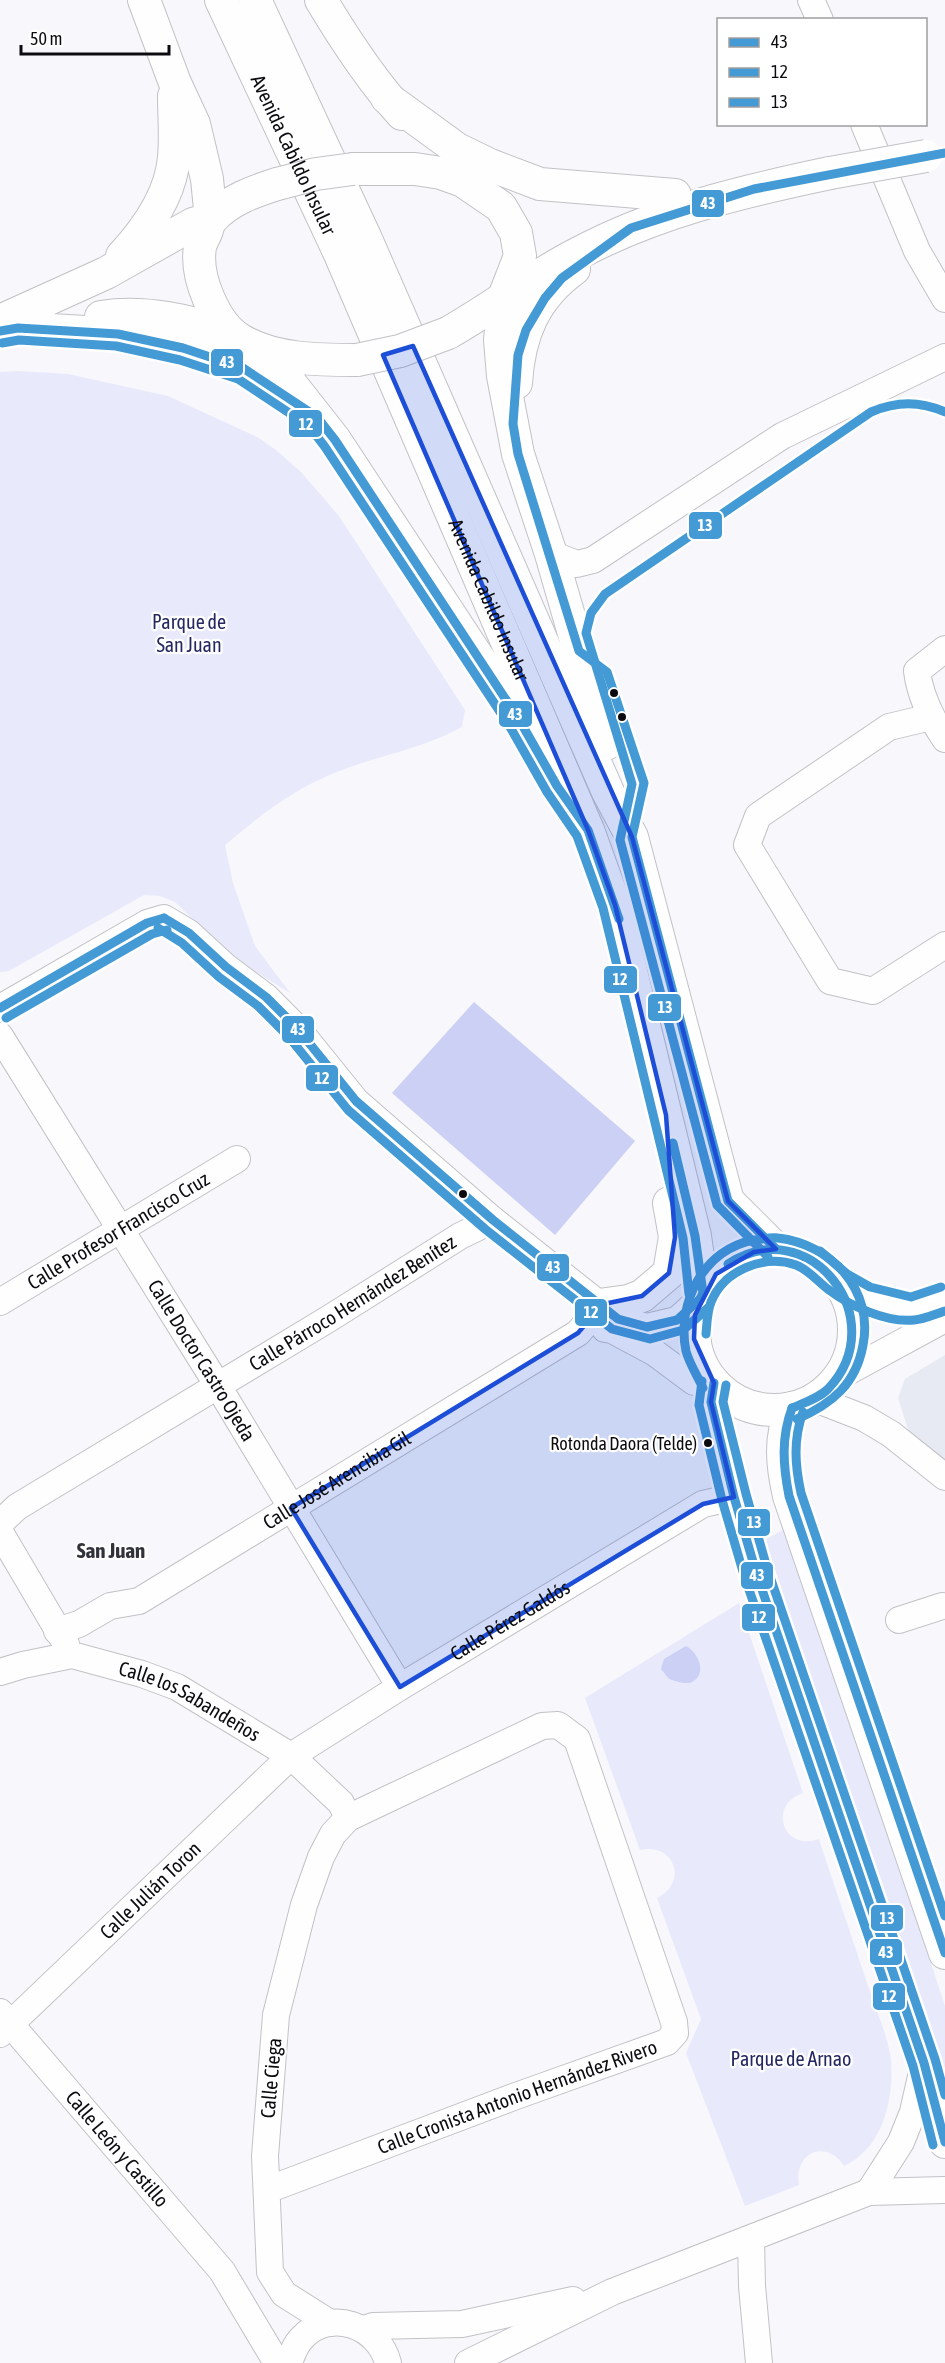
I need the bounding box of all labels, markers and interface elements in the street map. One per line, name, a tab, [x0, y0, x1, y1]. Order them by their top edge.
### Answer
scale bar	[21, 18, 170, 56]
legend	[717, 18, 927, 126]
text: 50 m	[30, 28, 62, 49]
text: 43	[771, 31, 788, 52]
text: 12	[771, 61, 788, 82]
street label: Avenida Cabildo Insular	[247, 71, 342, 239]
text: 13	[771, 91, 788, 112]
line badge: 43	[691, 189, 725, 218]
text: 43	[699, 194, 716, 212]
line badge: 43	[210, 348, 244, 377]
text: 43	[218, 353, 235, 371]
line badge: 12	[288, 409, 323, 438]
text: 12	[298, 415, 314, 433]
line badge: 13	[688, 511, 723, 540]
street label: Avenida Cabildo Insular	[444, 515, 535, 685]
text: 13	[697, 516, 713, 534]
park label: Parque de San Juan	[152, 610, 226, 656]
unlabelled marker	[608, 687, 620, 699]
line badge: 43	[498, 700, 533, 728]
text: 43	[506, 705, 523, 723]
unlabelled marker	[616, 711, 628, 723]
line badge: 12	[603, 965, 638, 994]
text: 12	[612, 970, 628, 988]
line badge: 13	[647, 993, 682, 1022]
text: 13	[657, 998, 673, 1016]
line badge: 43	[281, 1015, 315, 1044]
text: 43	[289, 1020, 306, 1038]
line badge: 12	[305, 1064, 339, 1092]
text: 12	[314, 1069, 330, 1087]
street label: Calle Profesor Francisco Cruz	[23, 1167, 213, 1294]
unlabelled marker	[457, 1188, 469, 1200]
street label: Calle Párroco Hernández Benítez	[245, 1230, 460, 1375]
line badge: 43	[536, 1253, 570, 1282]
text: 43	[544, 1258, 561, 1276]
street label: Calle Doctor Castro Ojeda	[144, 1275, 261, 1445]
line badge: 12	[574, 1298, 608, 1327]
text: 12	[583, 1303, 599, 1321]
street label: Calle José Arencibia Gil	[259, 1426, 415, 1534]
place label: Rotonda Daora (Telde)	[550, 1433, 697, 1454]
marker: Rotonda Daora (Telde)	[702, 1437, 714, 1449]
line badge: 13	[737, 1508, 771, 1537]
text: 13	[746, 1513, 762, 1531]
district label: San Juan	[77, 1538, 145, 1562]
line badge: 43	[740, 1561, 774, 1590]
text: 43	[748, 1566, 765, 1584]
street label: Calle Pérez Galdós	[446, 1575, 574, 1665]
line badge: 12	[741, 1603, 776, 1632]
text: 12	[751, 1608, 767, 1626]
street label: Calle los Sabandeños	[116, 1656, 265, 1746]
street label: Calle Julián Toron	[95, 1837, 205, 1943]
line badge: 13	[870, 1904, 904, 1932]
text: 13	[879, 1909, 895, 1927]
line badge: 43	[869, 1938, 903, 1966]
text: 43	[877, 1943, 894, 1961]
line badge: 12	[872, 1982, 906, 2011]
text: 12	[881, 1987, 897, 2005]
street label: Calle Cronista Antonio Hernández Rivero	[374, 2035, 660, 2158]
street label: Calle Ciega	[256, 2037, 285, 2119]
park label: Parque de Arnao	[731, 2047, 851, 2070]
street label: Calle León y Castillo	[61, 2086, 174, 2211]

